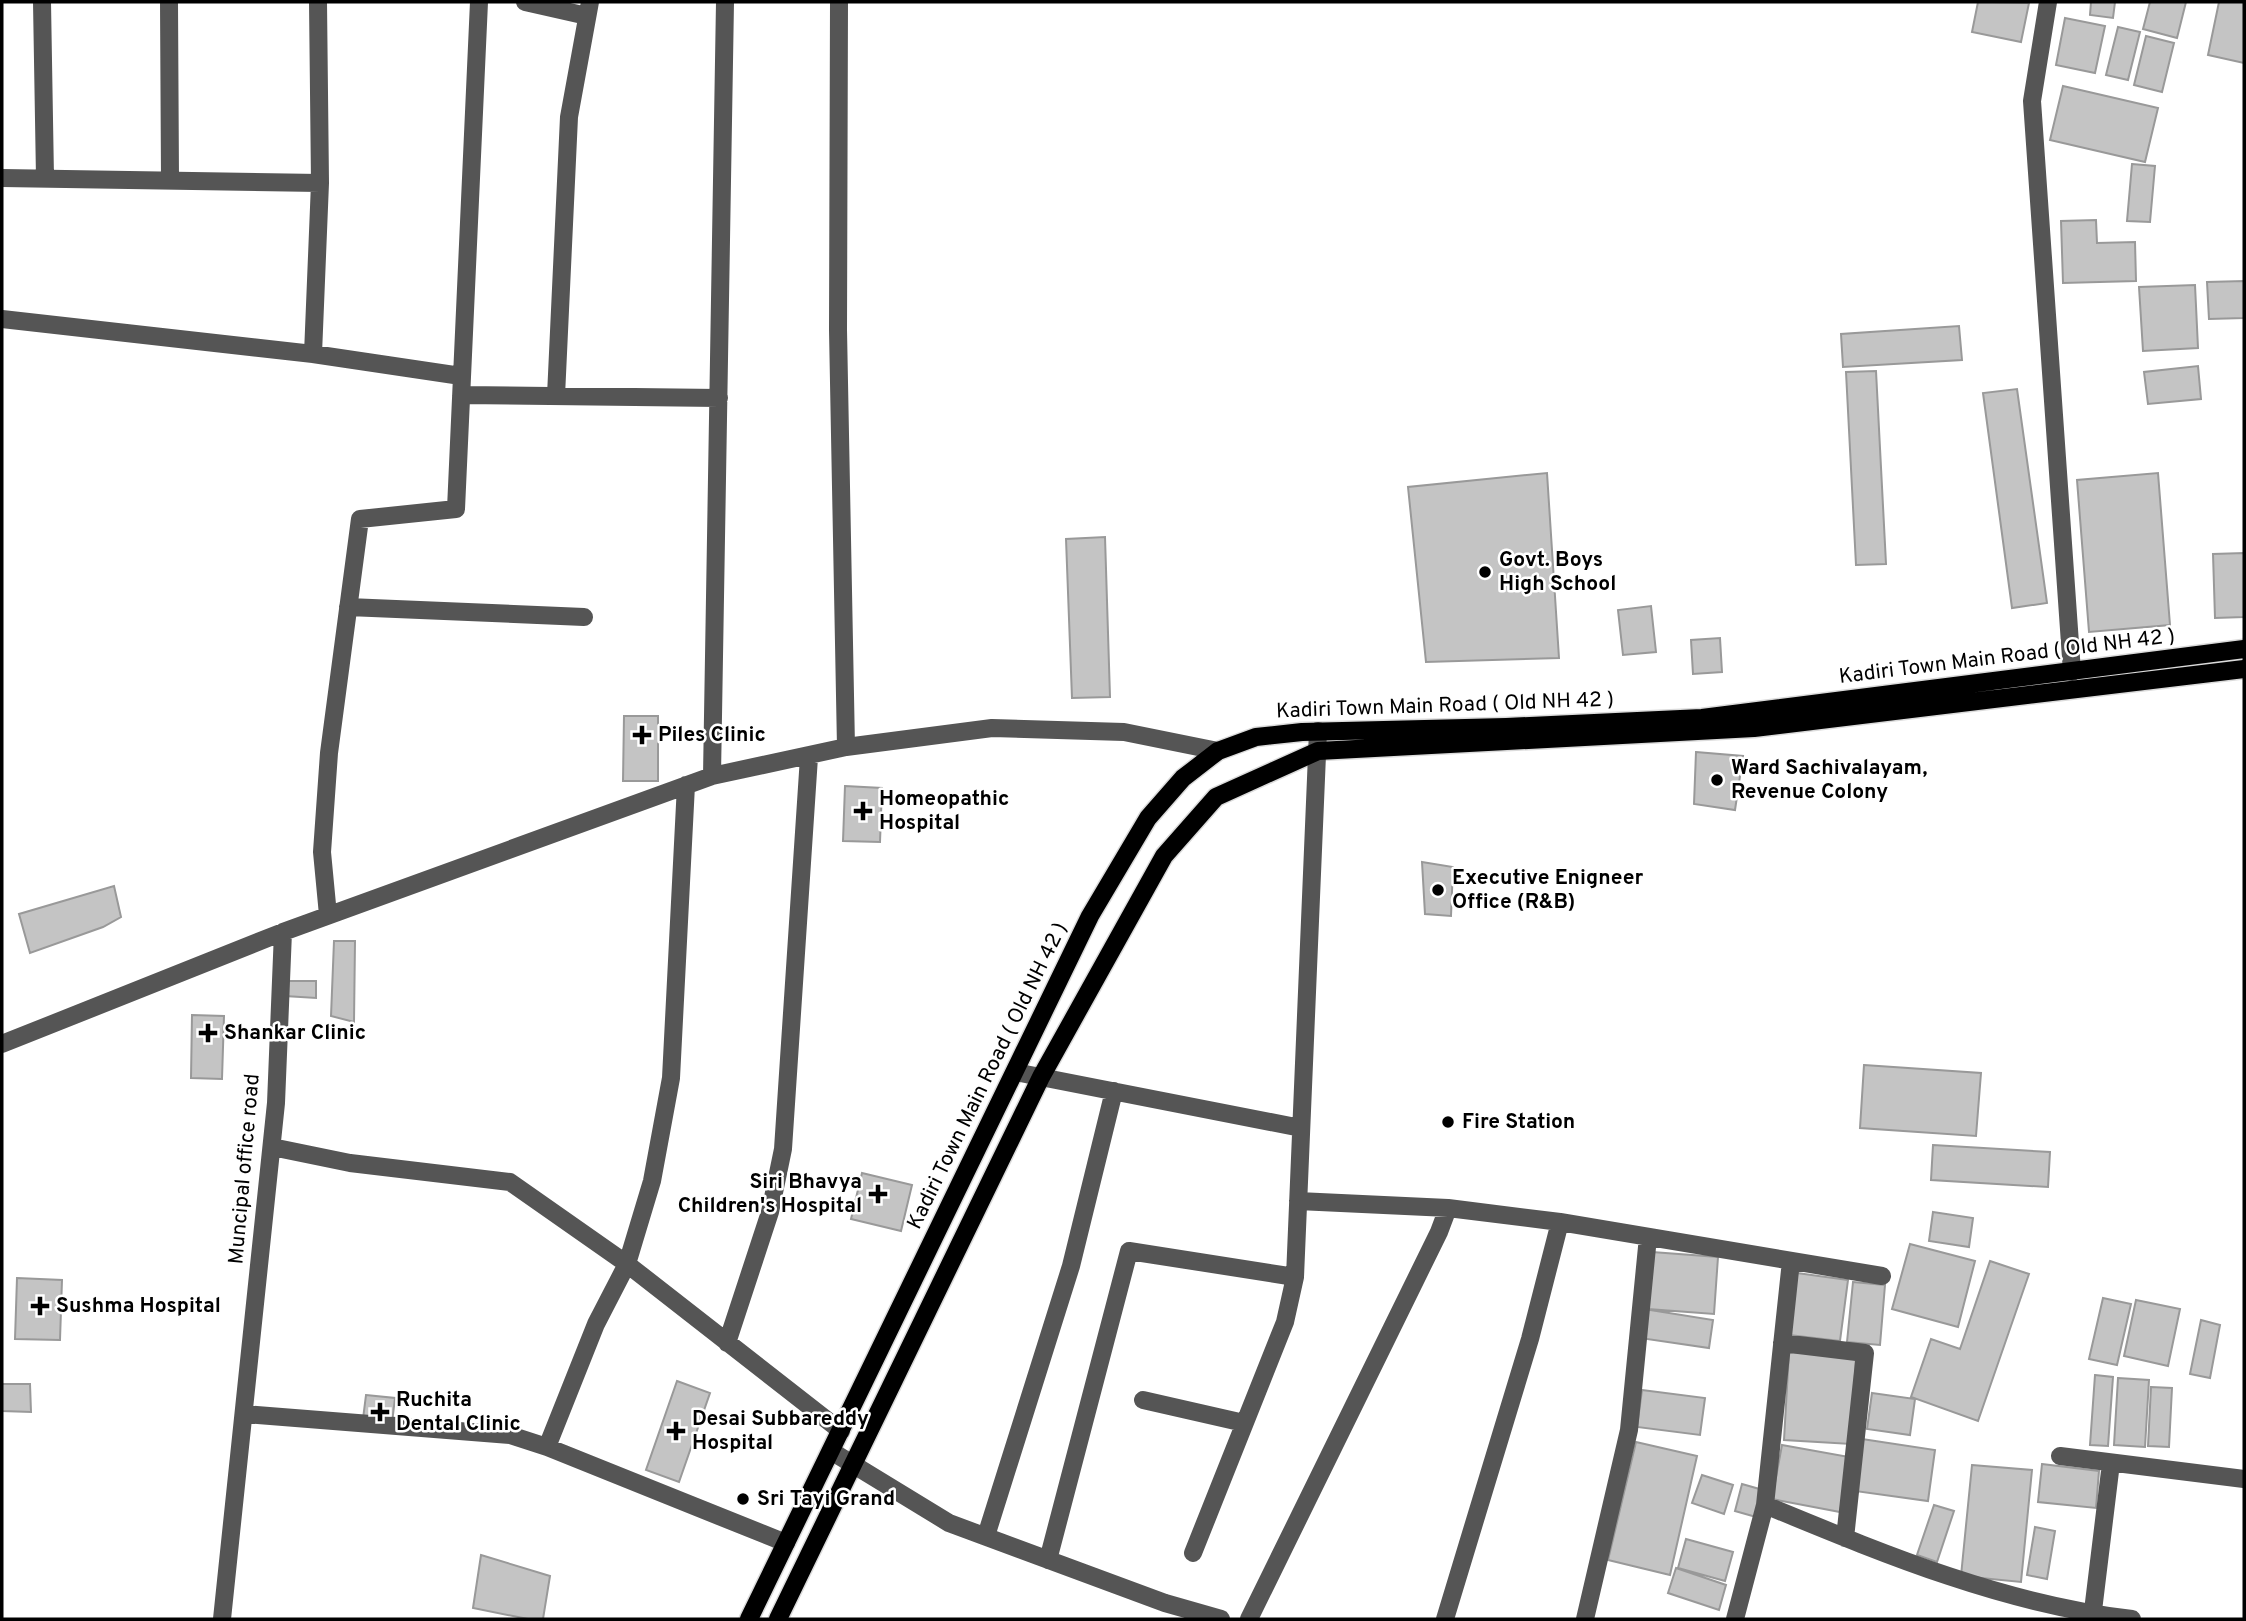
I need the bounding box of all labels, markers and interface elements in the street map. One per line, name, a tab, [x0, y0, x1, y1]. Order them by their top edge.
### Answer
place label: Govt. Boys High School	[1499, 547, 1616, 598]
marker: Govt. Boys High School	[1477, 564, 1493, 580]
street label: Kadiri Town Main Road ( Old NH 42 )	[1837, 623, 2177, 691]
street label: Kadiri Town Main Road ( Old NH 42 )	[1275, 687, 1615, 725]
place label: Piles Clinic	[658, 722, 766, 749]
marker: Piles Clinic	[632, 725, 652, 745]
place label: Ward Sachivalayam, Revenue Colony	[1731, 755, 1927, 806]
marker: Ward Sachivalayam, Revenue Colony	[1709, 772, 1725, 788]
place label: Homeopathic Hospital	[879, 786, 1009, 837]
marker: Homeopathic Hospital	[853, 801, 873, 821]
place label: Executive Enigneer Office (R&B)	[1452, 865, 1644, 916]
marker: Executive Enigneer Office (R&B)	[1430, 882, 1446, 898]
street label: Kadiri Town Main Road ( Old NH 42 )	[902, 918, 1074, 1234]
place label: Shankar Clinic	[224, 1020, 366, 1047]
marker: Shankar Clinic	[198, 1023, 218, 1043]
street label: Muncipal office road	[223, 1072, 267, 1266]
place label: Fire Station	[1462, 1109, 1575, 1136]
marker: Fire Station	[1440, 1114, 1456, 1130]
place label: Siri Bhavya Children's Hospital	[678, 1169, 862, 1220]
marker: Siri Bhavya Children's Hospital	[868, 1184, 888, 1204]
place label: Sushma Hospital	[56, 1293, 221, 1320]
marker: Sushma Hospital	[30, 1296, 50, 1316]
place label: Ruchita Dental Clinic	[396, 1387, 521, 1438]
marker: Ruchita Dental Clinic	[370, 1402, 390, 1422]
place label: Desai Subbareddy Hospital	[692, 1406, 869, 1457]
marker: Desai Subbareddy Hospital	[666, 1421, 686, 1441]
place label: Sri Tayi Grand	[757, 1486, 895, 1513]
marker: Sri Tayi Grand	[735, 1491, 751, 1507]

